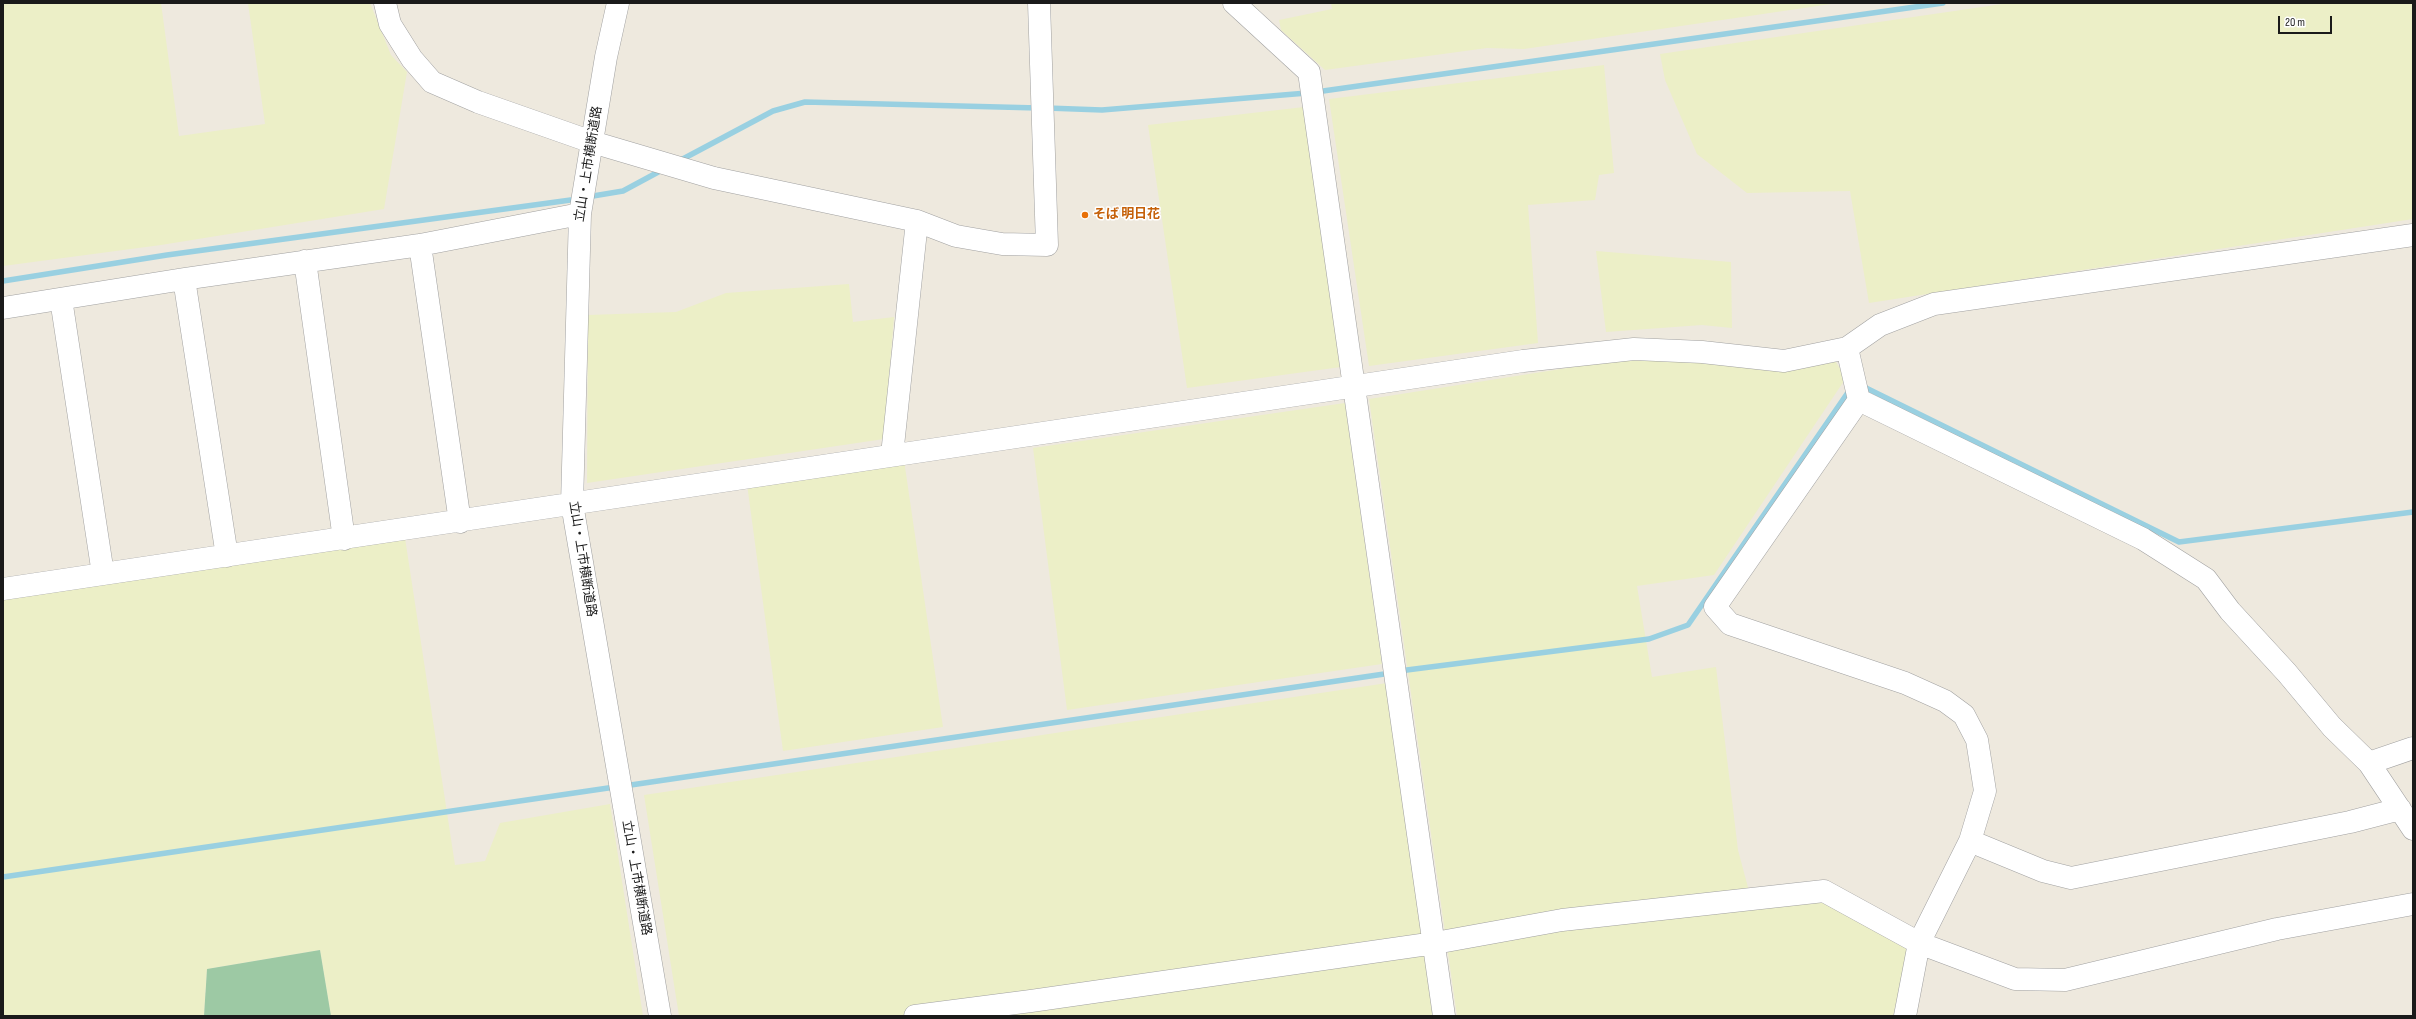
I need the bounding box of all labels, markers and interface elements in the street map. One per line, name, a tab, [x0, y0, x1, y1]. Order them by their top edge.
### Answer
scale bar	[2280, 8, 2334, 34]
text: 20 m	[2285, 15, 2305, 30]
street label: 立山・上市横断道路	[572, 105, 606, 223]
place label: そば 明日花	[1093, 207, 1160, 223]
marker: そば 明日花	[1080, 210, 1090, 220]
street label: 立山・上市横断道路	[565, 500, 599, 618]
street label: 立山・上市横断道路	[618, 819, 654, 937]

